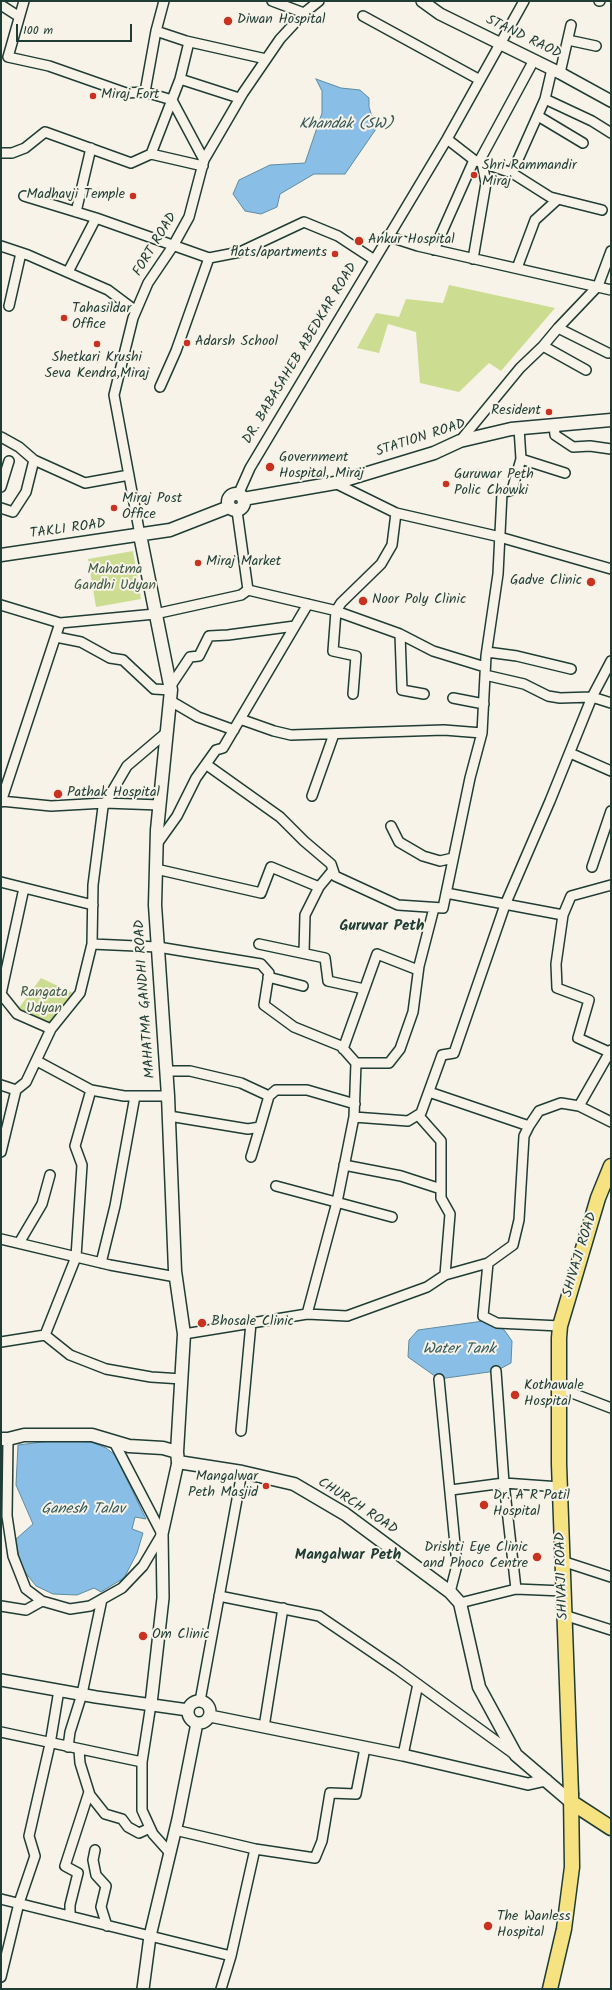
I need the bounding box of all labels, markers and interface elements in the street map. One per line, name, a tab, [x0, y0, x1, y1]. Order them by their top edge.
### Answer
place label: Diwan Hospital	[237, 13, 326, 29]
street label: STAND RAOD	[483, 13, 563, 63]
marker: Diwan Hospital	[222, 15, 234, 27]
scale bar	[18, 16, 134, 42]
text: 100 m	[23, 21, 53, 40]
place label: Miraj Fort	[101, 88, 159, 104]
marker: Miraj Fort	[88, 91, 98, 101]
water label: Khandak (SW)	[299, 116, 393, 134]
place label: Shri Rammandir Miraj	[482, 159, 577, 192]
marker: Shri Rammandir Miraj	[469, 170, 479, 180]
place label: Madhavji Temple	[27, 188, 125, 204]
marker: Madhavji Temple	[128, 191, 138, 201]
street label: FORT ROAD	[130, 210, 182, 280]
place label: Ankur Hospital	[368, 233, 455, 249]
marker: Ankur Hospital	[353, 235, 365, 247]
place label: flats/apartments	[230, 246, 327, 262]
marker: flats/apartments	[330, 249, 340, 259]
street label: DR. BABASAHEB ABEDKAR ROAD	[240, 260, 362, 448]
place label: Tahasildar Office	[72, 302, 131, 334]
marker: Tahasildar Office	[59, 313, 69, 323]
place label: Adarsh School	[195, 335, 278, 351]
marker: Adarsh School	[182, 338, 192, 348]
marker: Shetkari Krushi Seva Kendra,Miraj	[92, 339, 102, 349]
place label: Shetkari Krushi Seva Kendra,Miraj	[45, 351, 149, 384]
place label: Resident	[491, 404, 541, 420]
marker: Resident	[544, 407, 554, 417]
street label: STATION ROAD	[374, 417, 468, 461]
place label: Government Hospital, Miraj	[279, 451, 364, 484]
marker: Government Hospital, Miraj	[264, 461, 276, 473]
place label: Guruwar Peth Polic Chowki	[454, 468, 534, 500]
marker: Guruwar Peth Polic Chowki	[441, 479, 451, 489]
place label: Miraj Post Office	[122, 492, 182, 524]
marker: Miraj Post Office	[109, 503, 119, 513]
street label: TAKLI ROAD	[29, 516, 107, 544]
place label: Miraj Market	[206, 555, 281, 571]
marker: Miraj Market	[193, 558, 203, 568]
park label: Mahatma Gandhi Udyan	[74, 563, 156, 596]
place label: Gadve Clinic	[510, 574, 582, 590]
marker: Gadve Clinic	[585, 576, 597, 588]
place label: Noor Poly Clinic	[372, 593, 466, 609]
marker: Noor Poly Clinic	[357, 595, 369, 607]
place label: Pathak Hospital	[67, 786, 160, 802]
marker: Pathak Hospital	[52, 788, 64, 800]
district label: Guruvar Peth	[340, 918, 424, 936]
street label: MAHATMA GANDHI ROAD	[132, 919, 160, 1079]
park label: Rangata Udyan	[20, 986, 68, 1018]
street label: SHIVAJI ROAD	[560, 1211, 602, 1299]
place label: Bhosale Clinic	[211, 1315, 294, 1331]
marker: Bhosale Clinic	[196, 1317, 208, 1329]
water label: Water Tank	[423, 1341, 495, 1359]
place label: Kothawale Hospital	[524, 1379, 584, 1412]
marker: Kothawale Hospital	[509, 1389, 521, 1401]
place label: Mangalwar Peth Masjid	[188, 1470, 258, 1502]
street label: CHURCH ROAD	[314, 1475, 400, 1539]
marker: Mangalwar Peth Masjid	[261, 1481, 271, 1491]
place label: Dr. A R Patil Hospital	[493, 1489, 570, 1522]
marker: Dr. A R Patil Hospital	[478, 1499, 490, 1511]
water label: Ganesh Talav	[41, 1501, 125, 1519]
street label: SHIVAJI ROAD	[553, 1532, 573, 1620]
place label: Drishti Eye Clinic and Phoco Centre	[423, 1541, 528, 1574]
district label: Mangalwar Peth	[295, 1547, 401, 1565]
marker: Drishti Eye Clinic and Phoco Centre	[531, 1551, 543, 1563]
place label: Om Clinic	[152, 1628, 210, 1644]
marker: Om Clinic	[137, 1630, 149, 1642]
place label: The Wanless Hospital	[497, 1910, 571, 1942]
marker: The Wanless Hospital	[482, 1920, 494, 1932]

